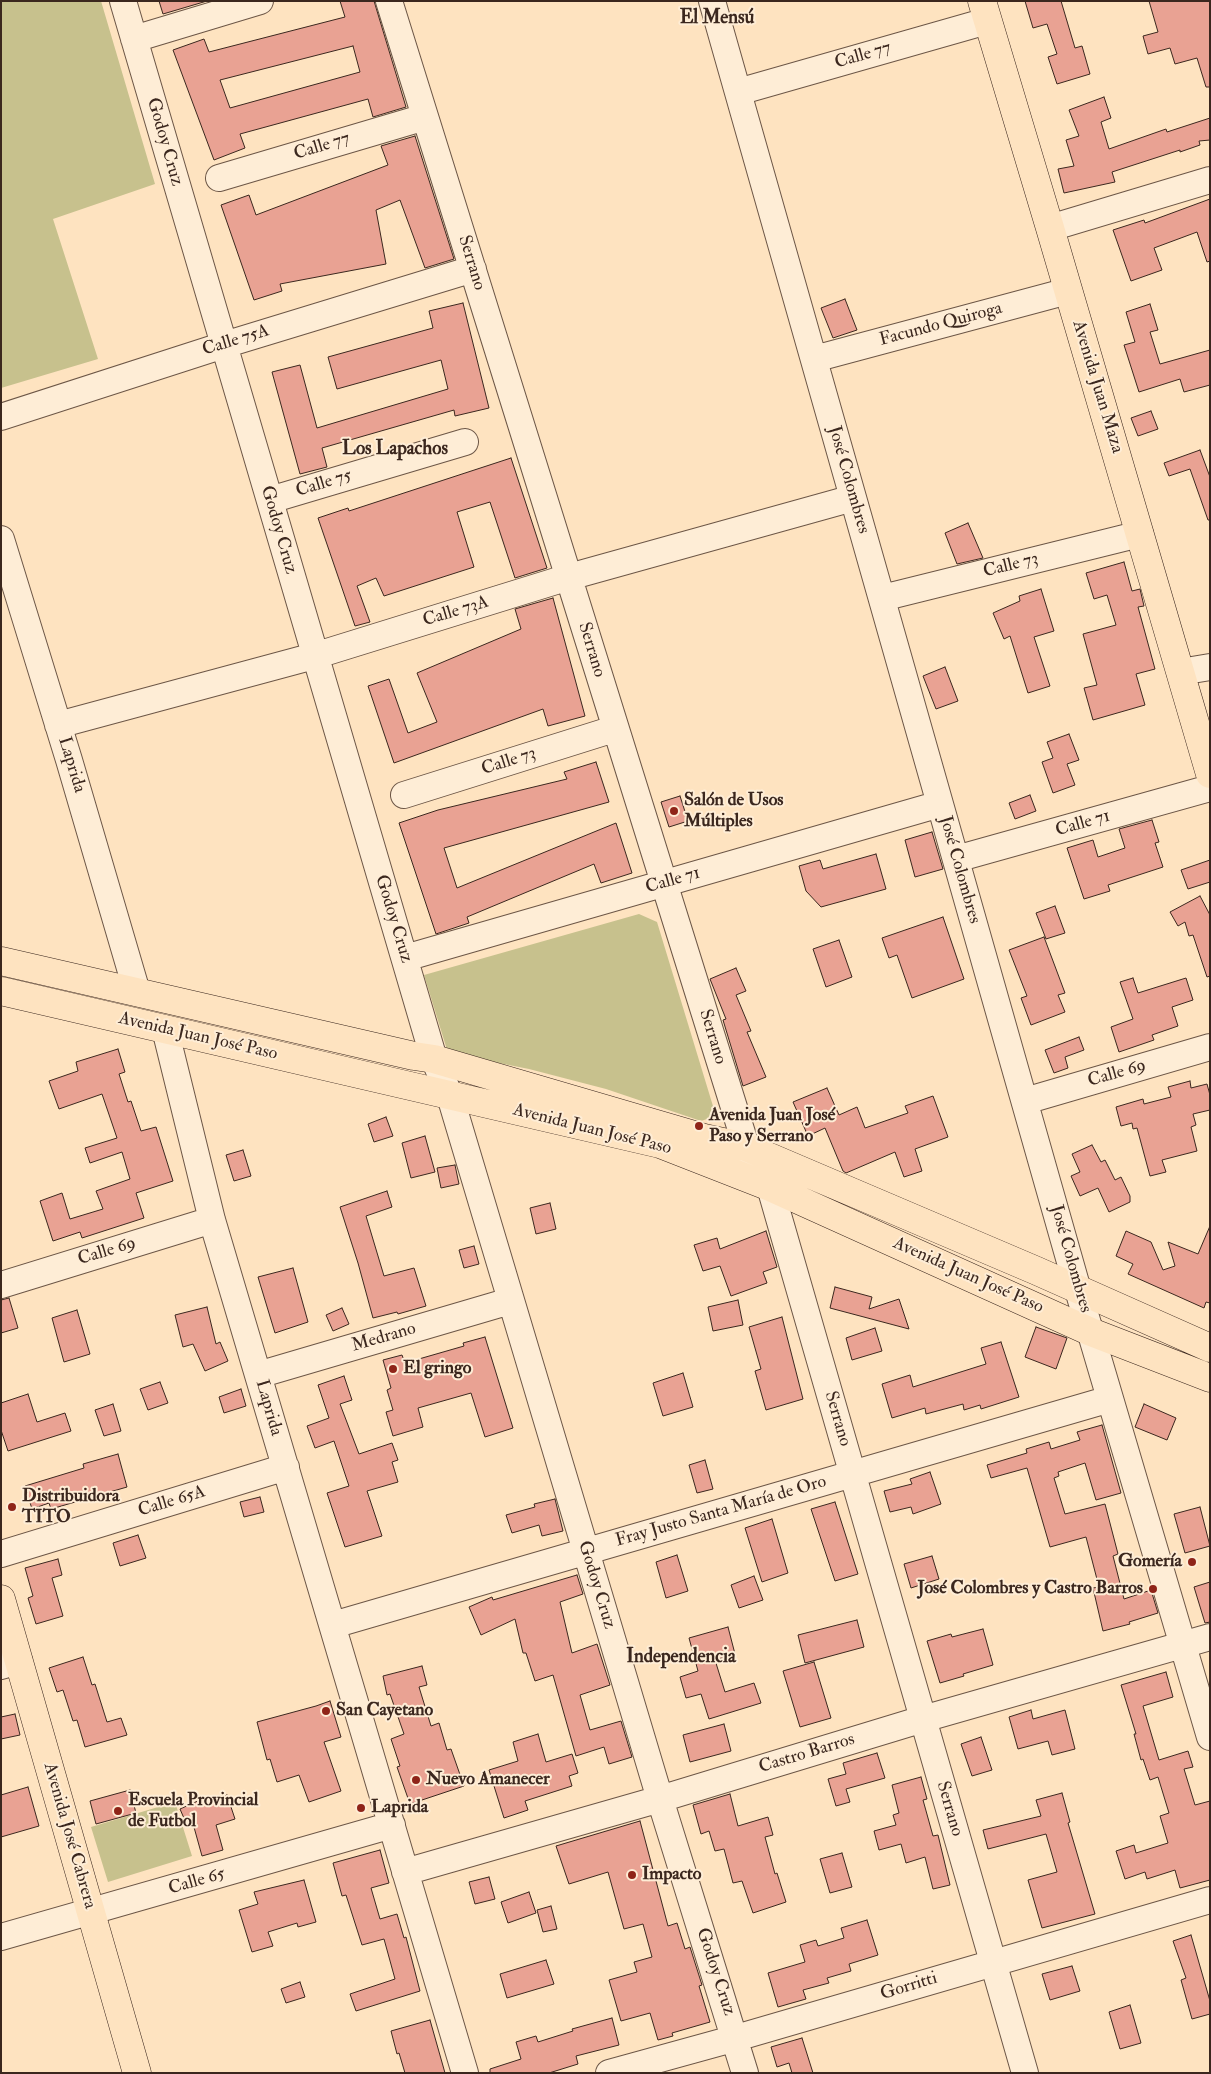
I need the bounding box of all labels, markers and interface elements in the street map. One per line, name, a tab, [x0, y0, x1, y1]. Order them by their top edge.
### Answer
district label: El Mensú	[680, 8, 754, 30]
street label: Calle 77	[832, 38, 894, 74]
street label: Godoy Cruz	[141, 95, 187, 189]
street label: Calle 77	[291, 128, 353, 166]
street label: Serrano	[452, 233, 490, 293]
street label: Facundo Quiroga	[877, 298, 1005, 352]
street label: Avenida Juan Maza	[1067, 318, 1127, 456]
street label: Calle 75A	[200, 321, 272, 361]
street label: José Colombres	[822, 424, 874, 536]
district label: Los Lapachos	[342, 439, 448, 461]
street label: Calle 75	[294, 465, 354, 503]
street label: Godoy Cruz	[255, 483, 301, 577]
street label: Calle 73	[981, 549, 1041, 583]
street label: Calle 73A	[421, 592, 491, 632]
street label: Serrano	[572, 620, 610, 680]
street label: Laprida	[52, 735, 90, 795]
street label: Calle 73	[479, 743, 539, 781]
place label: Salón de Usos Múltiples	[684, 790, 784, 832]
marker: Salón de Usos Múltiples	[668, 805, 680, 817]
street label: Calle 71	[1053, 806, 1113, 842]
street label: José Colombres	[933, 814, 985, 926]
street label: Calle 71	[643, 863, 703, 899]
street label: Godoy Cruz	[369, 872, 417, 966]
street label: Serrano	[693, 1007, 731, 1067]
street label: Avenida Juan José Paso	[117, 1008, 279, 1066]
street label: Calle 69	[1086, 1055, 1148, 1093]
street label: Avenida Juan José Paso	[511, 1100, 673, 1160]
place label: Avenida Juan José Paso y Serrano	[709, 1105, 835, 1148]
marker: Avenida Juan José Paso y Serrano	[693, 1120, 705, 1132]
street label: José Colombres	[1044, 1203, 1096, 1315]
street label: Calle 69	[76, 1233, 138, 1271]
street label: Avenida Juan José Paso	[889, 1233, 1047, 1319]
street label: Medrano	[350, 1319, 418, 1357]
place label: El gringo	[403, 1358, 472, 1380]
marker: El gringo	[387, 1363, 399, 1375]
street label: Laprida	[250, 1378, 286, 1438]
street label: Serrano	[819, 1389, 855, 1449]
street label: Fray Justo Santa María de Oro	[613, 1472, 829, 1552]
street label: Calle 65A	[136, 1482, 208, 1522]
place label: Distribuidora TITO	[22, 1486, 119, 1528]
marker: Distribuidora TITO	[6, 1501, 18, 1513]
street label: Godoy Cruz	[572, 1538, 620, 1632]
place label: Gomería	[1118, 1551, 1182, 1573]
marker: Gomería	[1186, 1556, 1198, 1568]
place label: José Colombres y Castro Barros	[917, 1578, 1143, 1600]
marker: José Colombres y Castro Barros	[1147, 1583, 1159, 1595]
district label: Independencia	[626, 1647, 736, 1669]
place label: San Cayetano	[336, 1700, 433, 1722]
marker: San Cayetano	[320, 1705, 332, 1717]
street label: Castro Barros	[757, 1729, 857, 1779]
street label: Avenida José Cabrera	[38, 1761, 100, 1911]
place label: Nuevo Amanecer	[426, 1769, 550, 1791]
marker: Nuevo Amanecer	[410, 1774, 422, 1786]
street label: Serrano	[931, 1779, 967, 1839]
place label: Escuela Provincial de Futbol	[128, 1790, 258, 1832]
place label: Laprida	[371, 1797, 428, 1819]
marker: Laprida	[355, 1802, 367, 1814]
marker: Escuela Provincial de Futbol	[112, 1805, 124, 1817]
street label: Calle 65	[166, 1864, 228, 1900]
place label: Impacto	[642, 1864, 701, 1886]
marker: Impacto	[626, 1869, 638, 1881]
street label: Godoy Cruz	[691, 1926, 739, 2018]
street label: Gorritti	[878, 1968, 940, 2006]

